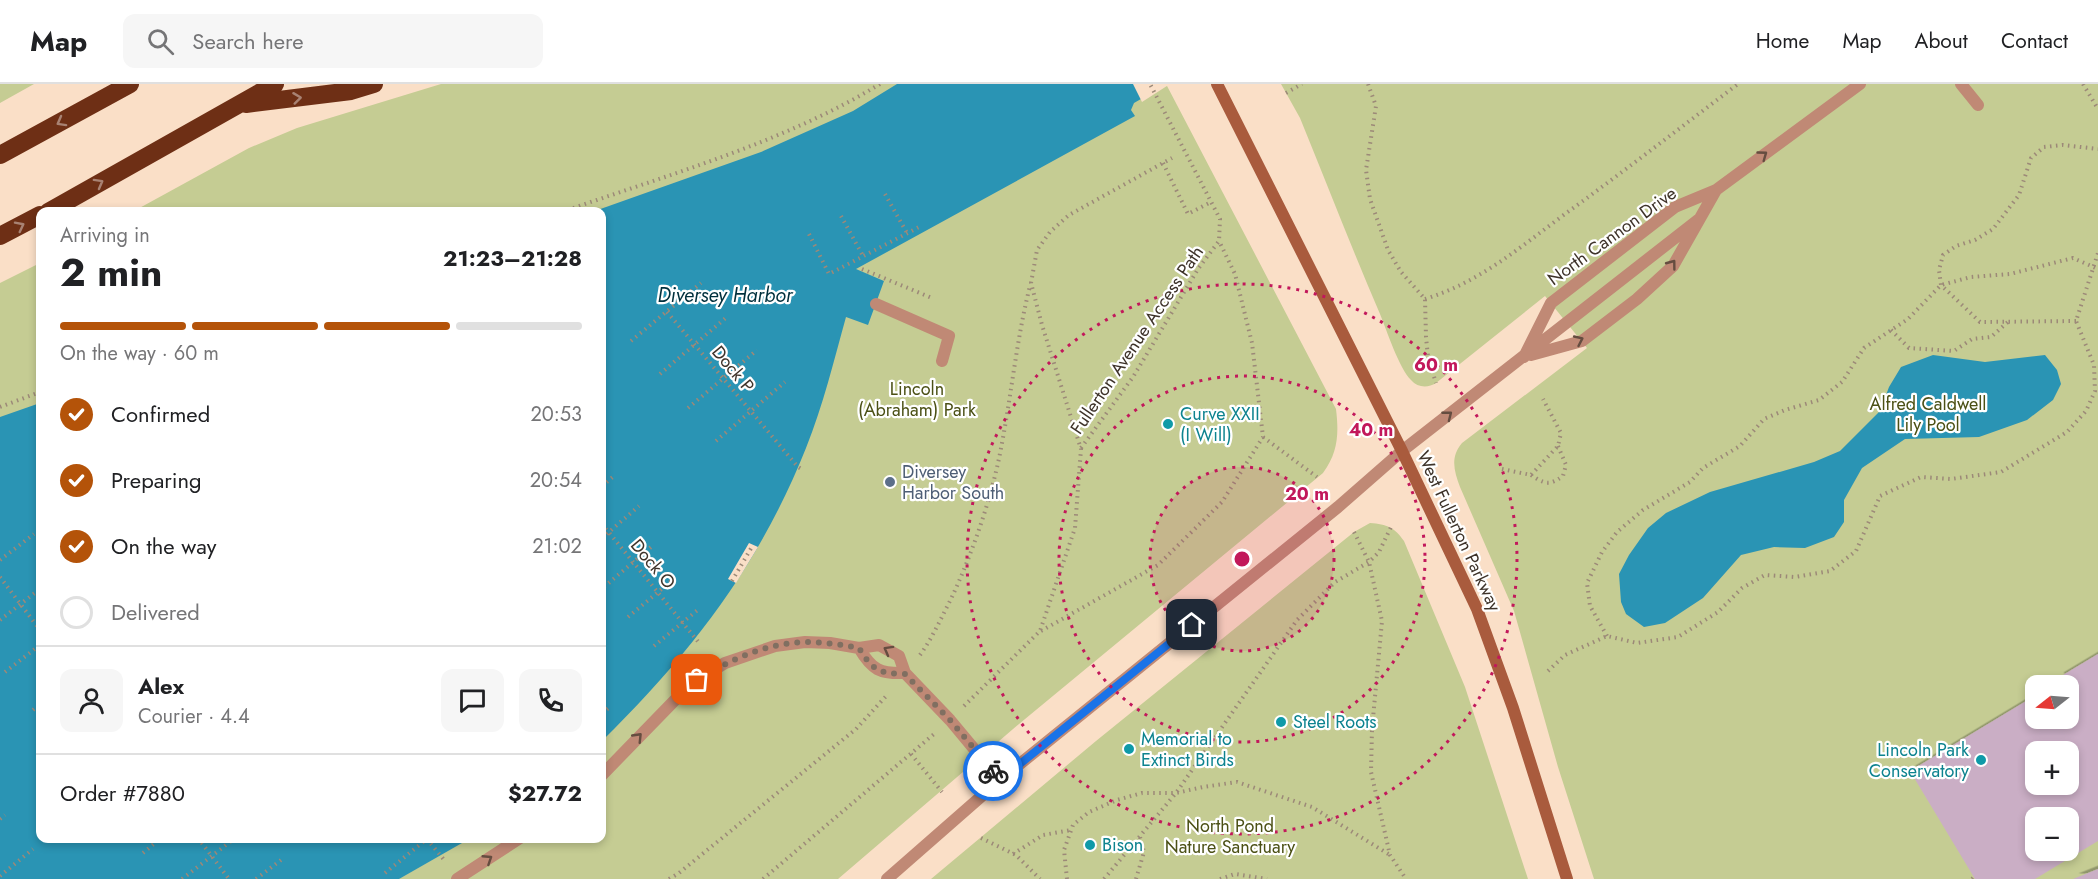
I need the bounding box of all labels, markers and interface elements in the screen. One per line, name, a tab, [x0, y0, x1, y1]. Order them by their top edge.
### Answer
search box	[123, 14, 543, 68]
text: Map	[30, 21, 87, 62]
icon: search	[144, 25, 177, 58]
text: Search here	[192, 25, 304, 57]
text: Home	[1756, 26, 1809, 56]
text: Map	[1842, 26, 1882, 56]
text: About	[1915, 26, 1968, 56]
text: Contact	[2001, 26, 2068, 56]
one-way arrow	[292, 92, 301, 104]
one-way arrow	[57, 115, 67, 126]
one-way arrow	[1757, 151, 1768, 162]
one-way arrow	[93, 179, 103, 190]
street label: North Cannon Drive	[1542, 180, 1682, 292]
text: Arriving in	[60, 221, 150, 250]
one-way arrow	[14, 222, 25, 233]
street label: Fullerton Avenue Access Path	[1064, 241, 1210, 439]
text: 21:23–21:28	[443, 242, 582, 274]
text: 2 min	[60, 244, 162, 301]
one-way arrow	[1665, 260, 1676, 271]
water label: Diversey Harbor	[657, 281, 794, 310]
one-way arrow	[1573, 335, 1584, 347]
text: On the way · 60 m	[60, 339, 219, 368]
street label: Dock P	[706, 340, 760, 398]
text: 60 m	[1414, 352, 1458, 378]
park label: Lincoln (Abraham) Park	[858, 376, 976, 423]
park label: Alfred Caldwell Lily Pool	[1870, 391, 1986, 438]
icon: check	[60, 398, 93, 431]
text: Confirmed	[111, 398, 210, 430]
text: 20:53	[530, 400, 582, 429]
place label: Curve XXII (I Will)	[1180, 401, 1260, 448]
one-way arrow	[1441, 411, 1452, 422]
marker: Curve XXII (I Will)	[1161, 417, 1175, 431]
text: 40 m	[1349, 417, 1393, 443]
street label: West Fullerton Parkway	[1410, 446, 1508, 616]
place label: Diversey Harbor South	[902, 459, 1004, 506]
icon: check	[60, 464, 93, 497]
text: Preparing	[111, 464, 202, 496]
text: 20:54	[530, 466, 582, 495]
marker: Diversey Harbor South	[883, 475, 897, 489]
text: 20 m	[1285, 481, 1329, 507]
icon: check	[60, 530, 93, 563]
text: On the way	[111, 530, 216, 562]
text: 21:02	[532, 532, 582, 561]
street label: Dock O	[624, 533, 682, 595]
centre of rings	[1232, 549, 1252, 569]
text: Delivered	[111, 596, 200, 628]
pin	[1166, 599, 1217, 650]
icon: home	[1175, 608, 1208, 641]
one-way arrow	[884, 646, 894, 657]
pin	[671, 654, 722, 705]
icon: bag	[680, 663, 713, 696]
button: person	[60, 669, 123, 732]
button: chat	[441, 669, 504, 732]
button: phone	[519, 669, 582, 732]
text: Alex	[138, 670, 184, 702]
north arrow	[2025, 675, 2079, 729]
map controls	[2025, 675, 2079, 861]
text: Courier · 4.4	[138, 702, 250, 731]
place label: Steel Roots	[1293, 709, 1377, 735]
marker: Steel Roots	[1274, 715, 1288, 729]
place label: Memorial to Extinct Birds	[1141, 726, 1234, 773]
one-way arrow	[631, 734, 642, 745]
place label: Lincoln Park Conservatory	[1869, 737, 1969, 784]
courier	[963, 741, 1023, 801]
button: +	[2025, 741, 2079, 795]
marker: Memorial to Extinct Birds	[1122, 742, 1136, 756]
marker: Lincoln Park Conservatory	[1974, 753, 1988, 767]
icon: bike	[977, 755, 1010, 788]
text: Order #7880	[60, 777, 185, 809]
text: $27.72	[508, 777, 582, 809]
button: −	[2025, 807, 2079, 861]
park label: North Pond Nature Sanctuary	[1165, 813, 1295, 860]
place label: Bison	[1102, 832, 1143, 858]
marker: Bison	[1083, 838, 1097, 852]
one-way arrow	[481, 855, 492, 866]

